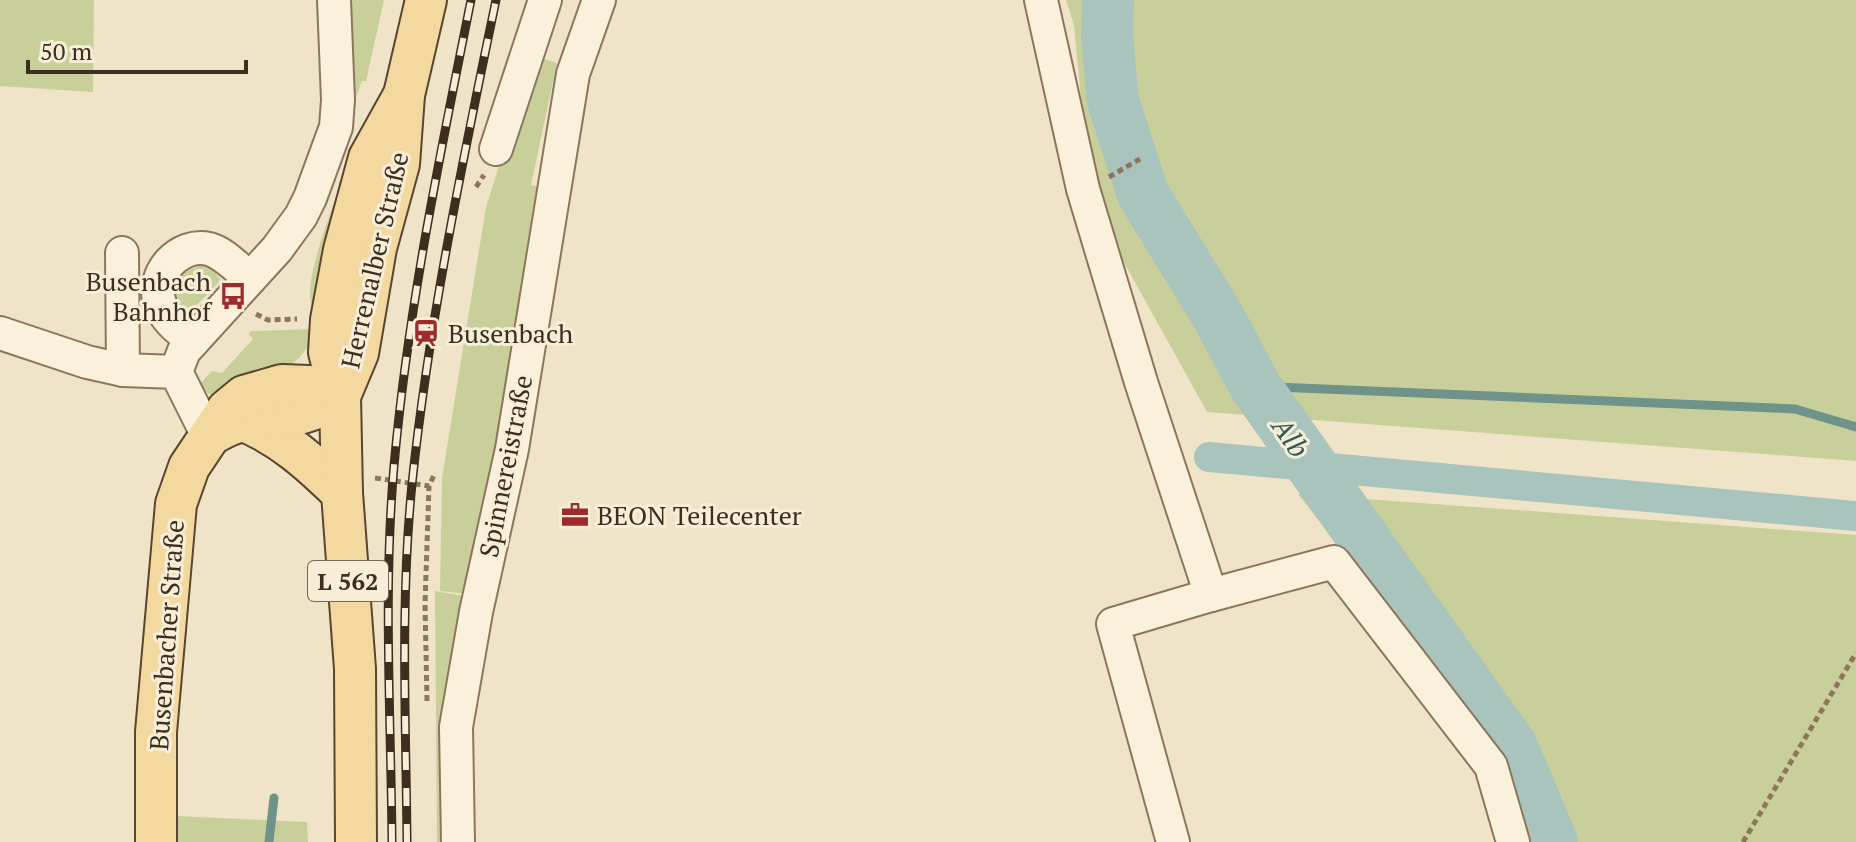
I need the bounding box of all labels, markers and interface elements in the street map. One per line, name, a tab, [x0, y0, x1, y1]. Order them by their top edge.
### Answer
scale bar	[28, 24, 246, 74]
text: 50 m	[40, 35, 92, 67]
street label: Herrenalber Straße	[333, 148, 415, 372]
place label: Busenbach Bahnhof	[86, 264, 213, 328]
bus stop icon: Busenbach Bahnhof	[218, 281, 248, 311]
place label: Busenbach	[448, 316, 573, 350]
station icon: Busenbach	[411, 318, 441, 348]
street label: Spinnereistraße	[471, 372, 539, 560]
water label: Alb	[1263, 408, 1318, 465]
place label: BEON Teilecenter	[597, 498, 802, 532]
office icon: BEON Teilecenter	[560, 500, 590, 530]
street label: Busenbacher Straße	[141, 519, 191, 751]
road number: L 562	[308, 561, 388, 601]

